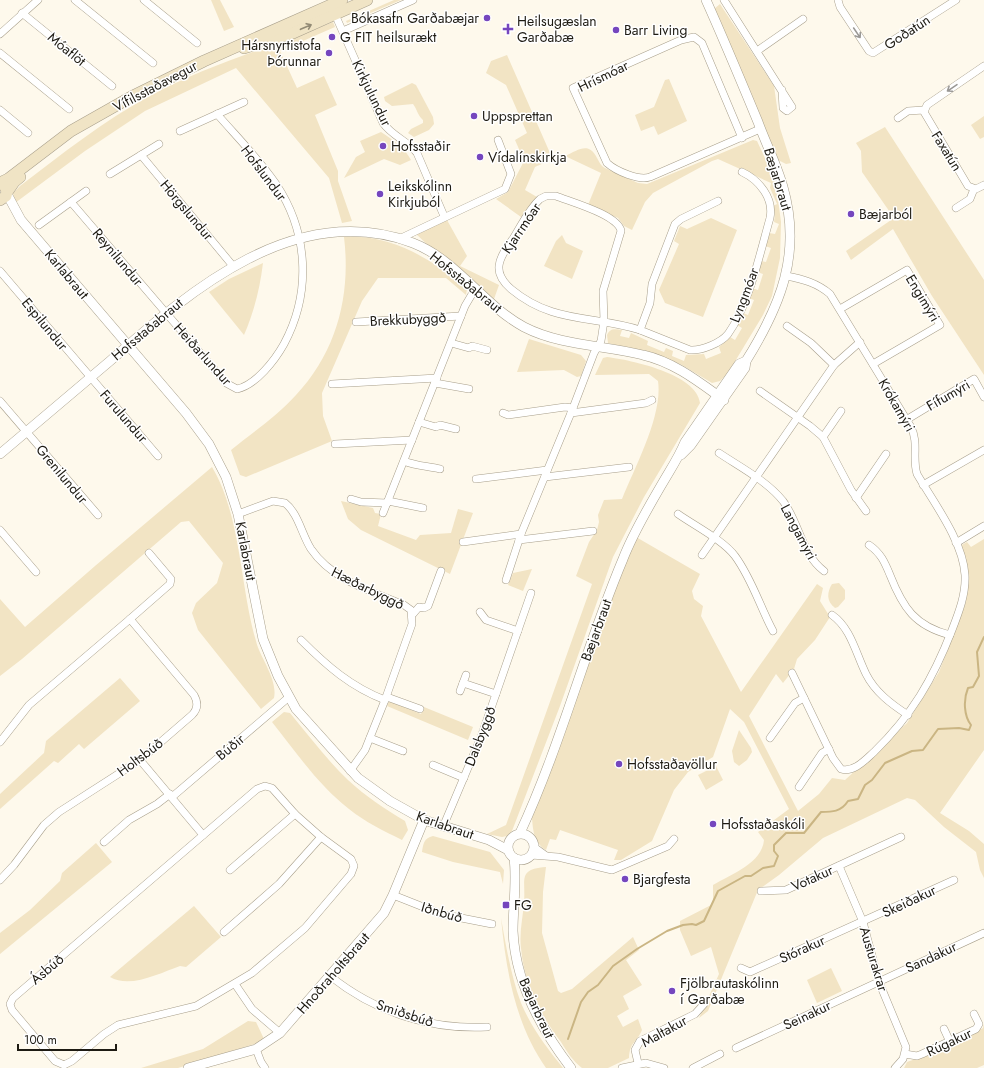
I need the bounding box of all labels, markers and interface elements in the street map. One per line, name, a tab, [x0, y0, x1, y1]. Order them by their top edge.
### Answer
place label: Bókasafn Garðabæjar	[351, 8, 479, 28]
street label: Goðatún	[880, 10, 934, 54]
place label: Heilsugæslan Garðabæ	[517, 11, 597, 47]
marker: Bókasafn Garðabæjar	[482, 13, 492, 23]
place label: Barr Living	[624, 20, 687, 40]
one-way arrow	[300, 23, 312, 31]
marker: Heilsugæslan Garðabæ	[502, 23, 514, 35]
marker: Barr Living	[611, 25, 621, 35]
street label: Móaflöt	[44, 27, 91, 71]
place label: G FIT heilsurækt	[340, 27, 437, 47]
one-way arrow	[853, 27, 861, 38]
marker: G FIT heilsurækt	[327, 32, 337, 42]
place label: Hársnyrtistofa Þórunnar	[241, 35, 321, 71]
marker: Hársnyrtistofa Þórunnar	[324, 48, 334, 58]
street label: Vífilsstaðavegur	[109, 55, 201, 117]
street label: Hrísmóar	[574, 55, 632, 97]
street label: Kirkjulundur	[347, 57, 397, 130]
one-way arrow	[946, 84, 957, 92]
place label: Uppsprettan	[482, 106, 553, 126]
marker: Uppsprettan	[469, 111, 479, 121]
street label: Faxatún	[927, 127, 967, 175]
place label: Hofsstaðir	[391, 136, 451, 156]
street label: Hofslundur	[236, 141, 292, 205]
marker: Hofsstaðir	[378, 141, 388, 151]
street label: Bæjarbraut	[759, 145, 797, 213]
place label: Vídalínskirkja	[488, 147, 566, 167]
marker: Vídalínskirkja	[475, 152, 485, 162]
street label: Hörgslundur	[156, 175, 219, 245]
place label: Leikskólinn Kirkjuból	[388, 176, 452, 212]
marker: Leikskólinn Kirkjuból	[375, 189, 385, 199]
street label: Kjarrmóar	[497, 198, 546, 258]
place label: Bæjarból	[859, 204, 912, 224]
marker: Bæjarból	[846, 209, 856, 219]
street label: Reynilundur	[88, 224, 148, 290]
street label: Karlabraut	[40, 245, 94, 304]
street label: Hofsstaðabraut	[425, 247, 507, 318]
street label: Lyngmóar	[724, 265, 764, 325]
street label: Engimýri	[901, 271, 945, 325]
street label: Espilundur	[17, 293, 73, 355]
street label: Hofsstaðabraut	[107, 293, 188, 365]
street label: Brekkubyggð	[369, 307, 447, 331]
street label: Heiðarlundur	[169, 318, 237, 390]
street label: Fífumýri	[922, 374, 974, 416]
street label: Krókamýri	[874, 375, 920, 435]
street label: Furulundur	[95, 385, 153, 447]
street label: Grenilundur	[31, 440, 93, 508]
street label: Langamýri	[776, 501, 822, 563]
street label: Karlabraut	[230, 520, 262, 583]
street label: Hæðarbyggð	[328, 562, 408, 614]
street label: Bæjarbraut	[576, 596, 617, 664]
street label: Dalsbyggð	[459, 703, 501, 769]
street label: Búðir	[211, 729, 249, 765]
street label: Holtsbúð	[113, 733, 167, 781]
place label: Hofsstaðavöllur	[627, 754, 717, 774]
marker: Hofsstaðavöllur	[614, 759, 624, 769]
street label: Karlabraut	[414, 806, 477, 844]
place label: Hofsstaðaskóli	[721, 814, 805, 834]
marker: Hofsstaðaskóli	[708, 819, 718, 829]
street label: Votakur	[788, 860, 836, 896]
place label: Bjargfesta	[633, 869, 691, 889]
marker: Bjargfesta	[620, 874, 630, 884]
street label: Skeiðakur	[879, 880, 939, 922]
place label: FG	[514, 895, 532, 915]
street label: Iðnbúð	[419, 897, 465, 927]
marker: FG	[501, 900, 511, 910]
street label: Austurakrar	[855, 924, 893, 994]
street label: Hnoðraholtsbraut	[292, 927, 374, 1018]
street label: Stórakur	[776, 930, 828, 968]
street label: Sandakur	[902, 936, 960, 978]
street label: Ásbúð	[26, 949, 68, 989]
place label: Fjölbrautaskólinn í Garðabæ	[680, 973, 779, 1009]
street label: Bæjarbraut	[514, 974, 560, 1042]
marker: Fjölbrautaskólinn í Garðabæ	[667, 986, 677, 996]
street label: Smiðsbúð	[374, 994, 436, 1032]
street label: Seinakur	[780, 995, 834, 1035]
street label: Maltakur	[637, 1010, 691, 1052]
street label: Rúgakur	[923, 1023, 975, 1061]
scale bar	[18, 1026, 116, 1052]
text: 100 m	[24, 1031, 57, 1049]

